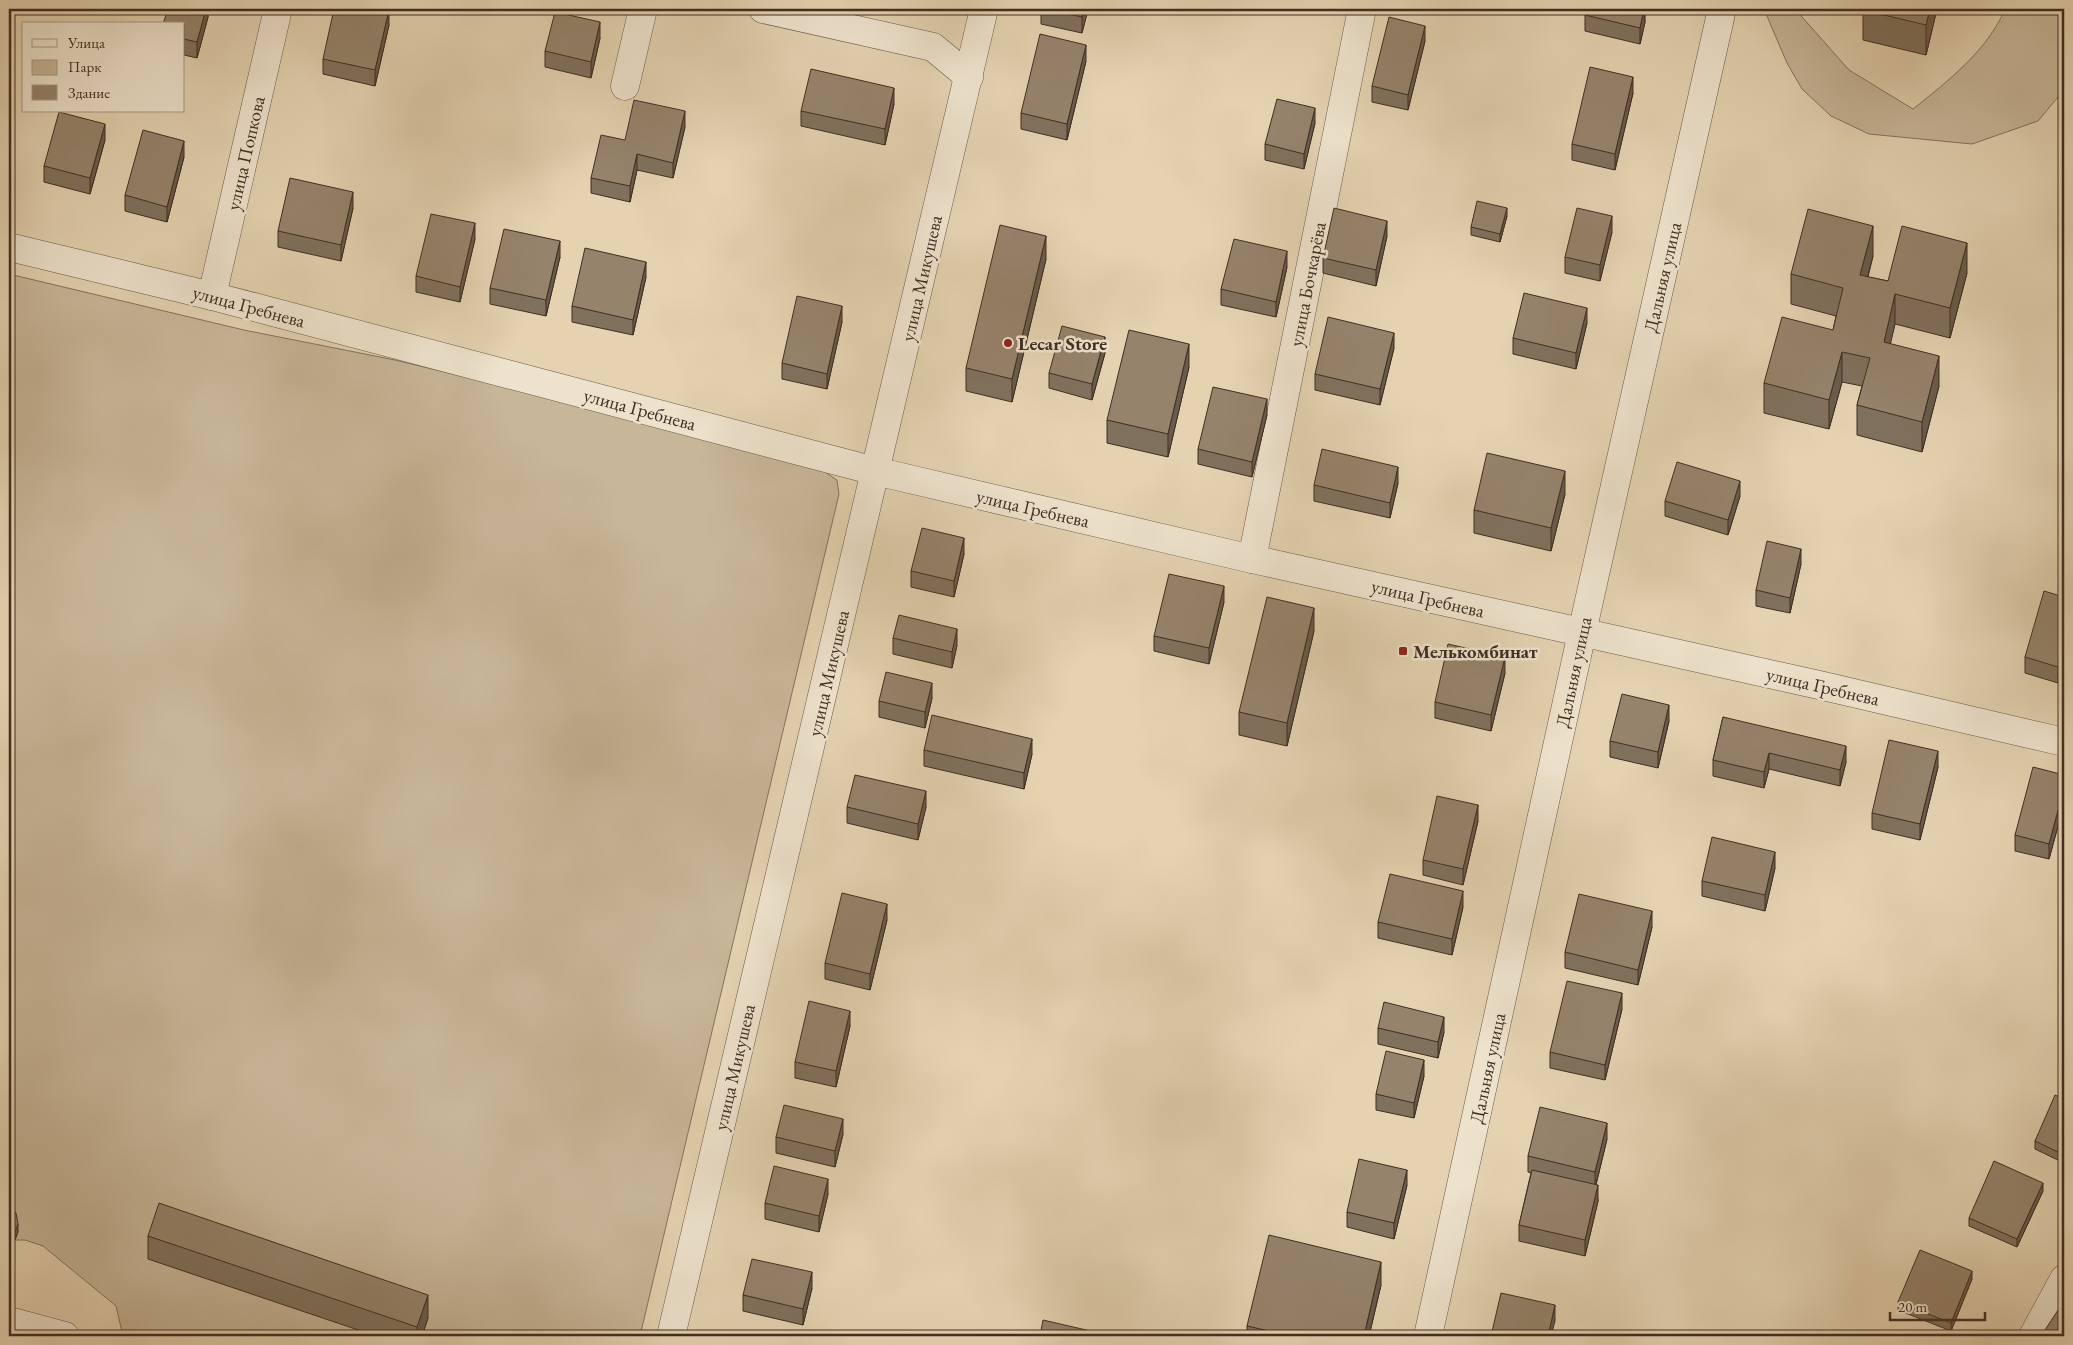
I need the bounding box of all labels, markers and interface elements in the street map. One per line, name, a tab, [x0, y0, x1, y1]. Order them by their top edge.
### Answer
legend	[22, 22, 185, 112]
text: Улица	[67, 33, 105, 52]
text: Парк	[68, 57, 101, 76]
text: Здание	[68, 83, 110, 102]
street label: улица Попкова	[220, 93, 271, 213]
street label: улица Микушева	[895, 212, 948, 344]
street label: улица Бочкарёва	[1283, 219, 1332, 349]
street label: Дальняя улица	[1638, 219, 1687, 335]
street label: улица Гребнева	[190, 279, 308, 334]
place label: Lecar Store	[1018, 331, 1107, 356]
marker: Lecar Store	[1002, 337, 1014, 349]
street label: улица Гребнева	[581, 382, 699, 437]
street label: улица Гребнева	[974, 483, 1092, 534]
street label: улица Гребнева	[1369, 573, 1487, 624]
street label: улица Микушева	[802, 607, 855, 739]
street label: Дальняя улица	[1550, 614, 1598, 730]
place label: Мелькомбинат	[1413, 639, 1538, 664]
marker: Мелькомбинат	[1397, 645, 1409, 657]
street label: улица Гребнева	[1764, 661, 1882, 712]
street label: улица Микушева	[708, 1001, 761, 1133]
street label: Дальняя улица	[1464, 1010, 1512, 1126]
scale bar	[1890, 1290, 1986, 1322]
text: 20 m	[1898, 1297, 1927, 1316]

